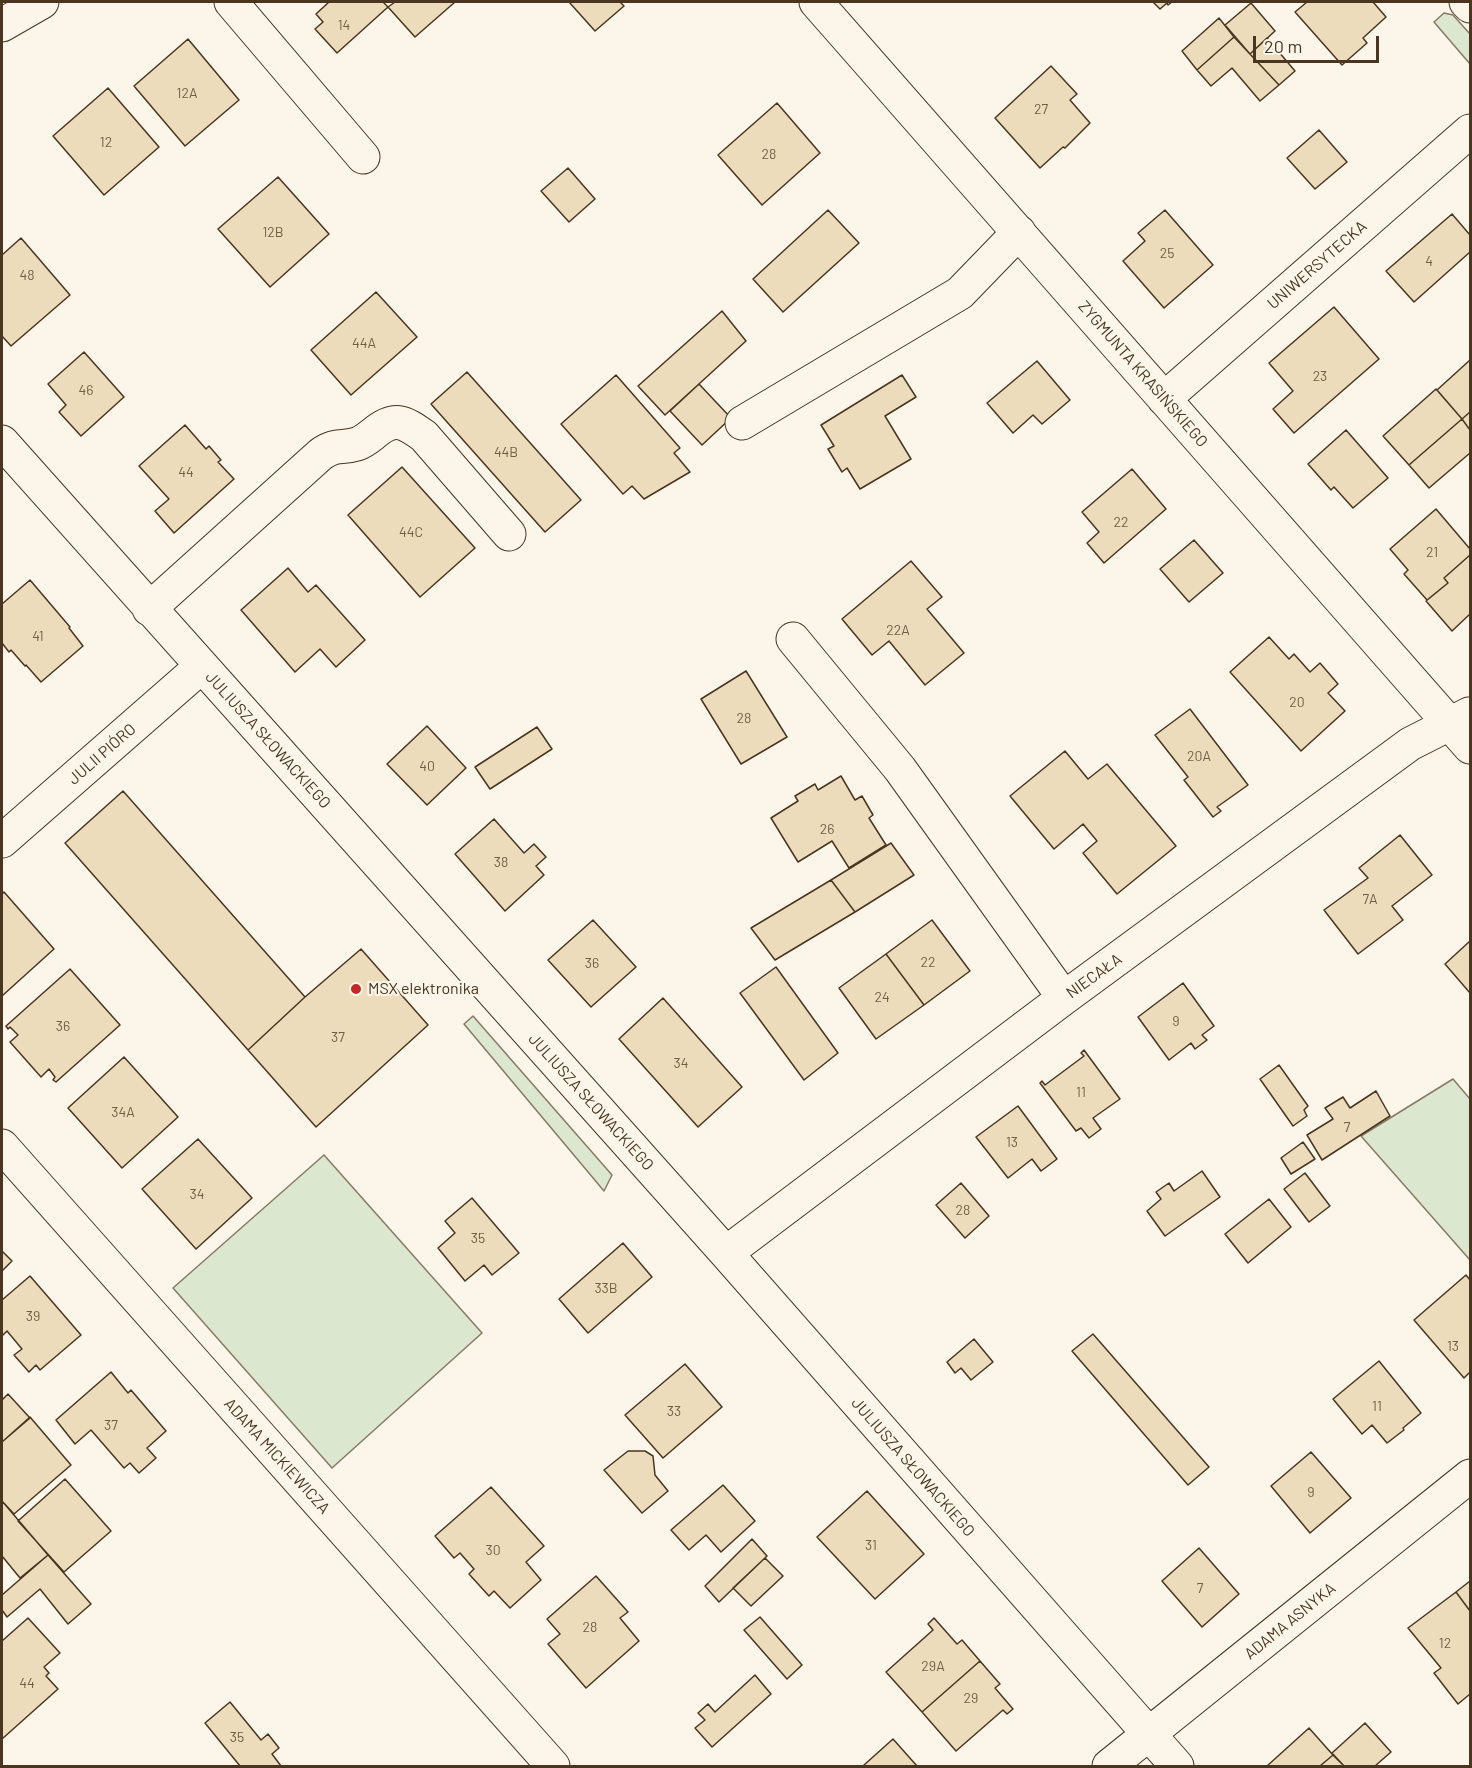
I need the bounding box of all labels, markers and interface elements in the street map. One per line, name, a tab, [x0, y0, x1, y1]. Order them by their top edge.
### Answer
house number: 14	[338, 17, 350, 33]
scale bar	[1256, 24, 1382, 62]
text: 20 m	[1264, 35, 1302, 57]
house number: 12A	[177, 85, 197, 101]
house number: 27	[1034, 101, 1048, 117]
house number: 12	[100, 134, 112, 150]
house number: 28	[762, 146, 776, 162]
street label: UNIWERSYTECKA	[1263, 217, 1371, 313]
house number: 12B	[262, 224, 284, 240]
house number: 25	[1160, 245, 1174, 261]
house number: 4	[1425, 253, 1433, 269]
house number: 48	[19, 267, 35, 283]
street label: ZYGMUNTA KRASIŃSKIEGO	[1074, 297, 1212, 451]
house number: 44A	[352, 335, 376, 351]
house number: 23	[1313, 368, 1327, 384]
house number: 46	[79, 382, 93, 398]
house number: 44B	[494, 444, 518, 460]
house number: 44	[178, 464, 194, 480]
house number: 22	[1113, 514, 1129, 530]
house number: 44C	[399, 524, 423, 540]
house number: 21	[1426, 544, 1438, 560]
house number: 22A	[886, 622, 910, 638]
house number: 41	[32, 628, 44, 644]
street label: JULIUSZA SŁOWACKIEGO	[201, 667, 335, 813]
house number: 20	[1289, 694, 1305, 710]
house number: 28	[737, 710, 751, 726]
street label: JULII PIÓRO	[64, 719, 140, 789]
house number: 20A	[1187, 748, 1211, 764]
house number: 40	[419, 758, 435, 774]
house number: 26	[820, 821, 834, 837]
house number: 38	[494, 854, 508, 870]
house number: 7A	[1362, 891, 1378, 907]
street label: NIECAŁA	[1062, 949, 1126, 1003]
house number: 22	[920, 954, 936, 970]
house number: 36	[585, 955, 599, 971]
place label: MSX elektronika	[368, 979, 479, 999]
marker: MSX elektronika	[349, 982, 363, 996]
house number: 24	[874, 989, 890, 1005]
house number: 9	[1172, 1013, 1180, 1029]
house number: 36	[56, 1018, 70, 1034]
house number: 37	[331, 1029, 345, 1045]
street label: JULIUSZA SŁOWACKIEGO	[524, 1029, 658, 1175]
house number: 34	[674, 1055, 688, 1071]
house number: 11	[1076, 1084, 1086, 1100]
house number: 34A	[111, 1104, 135, 1120]
house number: 7	[1344, 1119, 1350, 1135]
house number: 13	[1006, 1134, 1018, 1150]
house number: 34	[190, 1186, 204, 1202]
house number: 28	[956, 1202, 970, 1218]
house number: 35	[471, 1230, 485, 1246]
house number: 33B	[594, 1280, 618, 1296]
house number: 39	[26, 1308, 40, 1324]
house number: 13	[1447, 1338, 1459, 1354]
street label: JULIUSZA SŁOWACKIEGO	[847, 1393, 979, 1541]
street label: ADAMA MICKIEWICZA	[220, 1394, 334, 1518]
house number: 11	[1372, 1398, 1382, 1414]
house number: 33	[667, 1403, 681, 1419]
house number: 37	[104, 1417, 118, 1433]
house number: 9	[1307, 1484, 1315, 1500]
house number: 31	[865, 1537, 877, 1553]
house number: 30	[485, 1542, 501, 1558]
street label: ADAMA ASNYKA	[1241, 1578, 1339, 1664]
house number: 7	[1197, 1580, 1203, 1596]
house number: 28	[583, 1619, 597, 1635]
house number: 12	[1439, 1635, 1451, 1651]
house number: 29A	[921, 1658, 945, 1674]
house number: 44	[19, 1675, 35, 1691]
house number: 29	[964, 1690, 978, 1706]
house number: 35	[230, 1729, 244, 1745]

